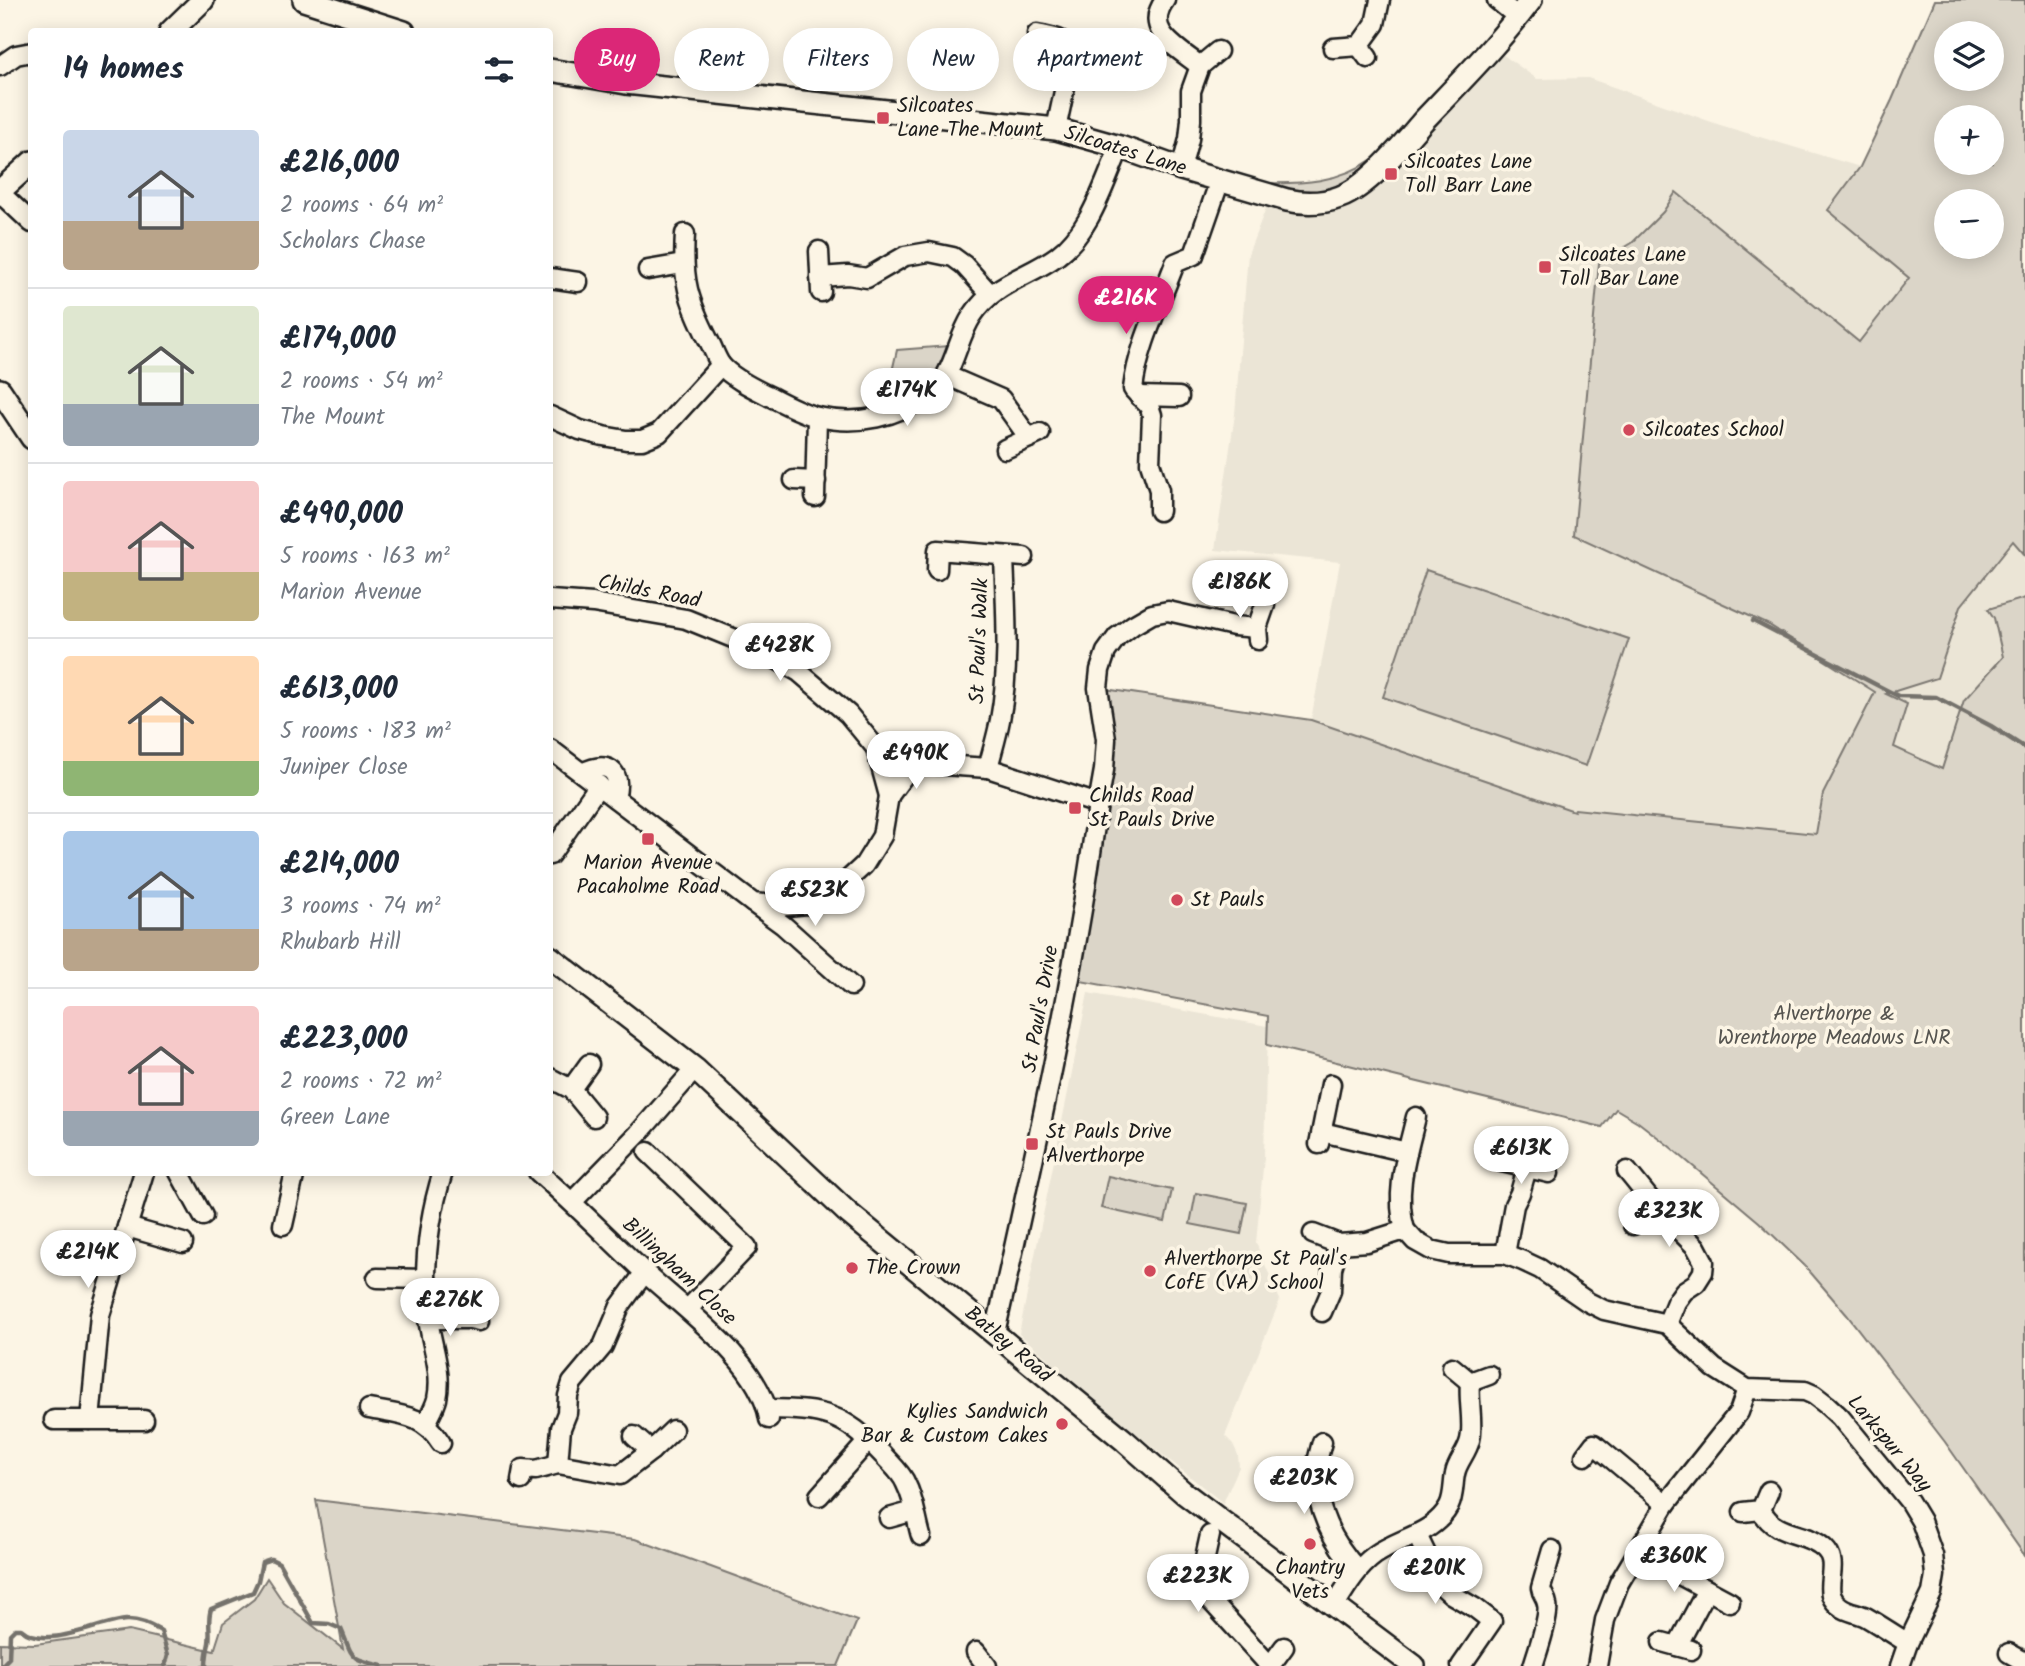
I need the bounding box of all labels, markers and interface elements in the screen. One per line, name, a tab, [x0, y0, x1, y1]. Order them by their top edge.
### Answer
map controls	[1934, 21, 2004, 259]
button: layers	[1934, 21, 2004, 91]
chip: Buy	[574, 28, 660, 91]
chip: Rent	[674, 28, 769, 91]
chip: Filters	[783, 28, 893, 91]
chip: New	[907, 28, 999, 91]
chip: Apartment	[1013, 28, 1167, 91]
text: 14 homes	[63, 46, 184, 94]
icon: filters	[480, 51, 518, 89]
place label: Silcoates Lane The Mount	[897, 90, 1044, 147]
button: +	[1934, 105, 2004, 175]
marker: Silcoates Lane The Mount	[875, 110, 891, 126]
street label: Silcoates Lane	[1059, 117, 1191, 185]
text: £216,000	[280, 140, 399, 188]
place label: Silcoates Lane Toll Barr Lane	[1405, 146, 1533, 203]
icon: home	[119, 158, 203, 242]
marker: Silcoates Lane Toll Barr Lane	[1383, 166, 1399, 182]
text: 2 rooms · 64 m²	[280, 188, 443, 224]
button: −	[1934, 189, 2004, 259]
text: Scholars Chase	[280, 224, 425, 260]
place label: Silcoates Lane Toll Bar Lane	[1559, 239, 1686, 296]
marker: Silcoates Lane Toll Bar Lane	[1537, 259, 1553, 275]
pin: £216K	[1077, 276, 1175, 336]
text: £216K	[1094, 281, 1158, 317]
text: £174,000	[280, 316, 396, 364]
icon: home	[119, 334, 203, 418]
text: 2 rooms · 54 m²	[280, 364, 443, 400]
pin: £174K	[858, 368, 956, 428]
text: £174K	[876, 373, 938, 409]
text: The Mount	[280, 400, 385, 436]
place label: Silcoates School	[1643, 414, 1784, 447]
marker: Silcoates School	[1621, 422, 1637, 438]
text: £490,000	[280, 491, 403, 539]
icon: home	[119, 509, 203, 593]
text: 5 rooms · 163 m²	[280, 539, 450, 575]
pin: £186K	[1191, 560, 1289, 620]
text: £186K	[1208, 565, 1272, 601]
street label: Childs Road	[595, 566, 704, 618]
text: Marion Avenue	[280, 575, 422, 611]
street label: St Paul's Walk	[961, 577, 999, 704]
pin: £428K	[731, 624, 829, 683]
text: £428K	[745, 628, 815, 664]
text: £613,000	[280, 666, 398, 714]
icon: home	[119, 684, 203, 768]
text: 5 rooms · 183 m²	[280, 714, 451, 750]
pin: £490K	[867, 732, 965, 791]
text: £490K	[883, 736, 949, 772]
text: Juniper Close	[280, 750, 408, 786]
place label: Childs Road St Pauls Drive	[1089, 780, 1215, 837]
marker: Childs Road St Pauls Drive	[1067, 800, 1083, 816]
marker: Marion Avenue Pacaholme Road	[640, 831, 656, 847]
text: £214,000	[280, 841, 399, 889]
place label: Marion Avenue Pacaholme Road	[576, 847, 720, 904]
icon: home	[119, 859, 203, 943]
pin: £523K	[766, 869, 864, 928]
text: £523K	[781, 873, 849, 909]
place label: St Pauls	[1191, 884, 1264, 917]
text: 3 rooms · 74 m²	[280, 889, 441, 925]
marker: St Pauls	[1169, 892, 1185, 908]
text: Rhubarb Hill	[280, 925, 401, 961]
street label: St Paul's Drive	[1014, 942, 1068, 1075]
park label: Alverthorpe & Wrenthorpe Meadows LNR	[1717, 998, 1951, 1055]
text: £223,000	[280, 1016, 407, 1064]
icon: home	[119, 1034, 203, 1118]
text: 2 rooms · 72 m²	[280, 1064, 442, 1100]
text: Green Lane	[280, 1100, 390, 1136]
place label: St Pauls Drive Alverthorpe	[1046, 1116, 1172, 1173]
pin: £613K	[1472, 1126, 1570, 1186]
text: £613K	[1490, 1131, 1552, 1167]
marker: St Pauls Drive Alverthorpe	[1024, 1136, 1040, 1152]
pin: £323K	[1620, 1190, 1718, 1249]
text: £323K	[1634, 1194, 1704, 1230]
street label: Billingham Close	[614, 1210, 744, 1334]
pin: £214K	[39, 1230, 137, 1290]
text: £214K	[56, 1235, 120, 1271]
place label: Alverthorpe St Paul's CofE (VA) School	[1164, 1243, 1347, 1300]
place label: The Crown	[866, 1252, 961, 1285]
marker: The Crown	[844, 1260, 860, 1276]
marker: Alverthorpe St Paul's CofE (VA) School	[1142, 1263, 1158, 1279]
pin: £276K	[401, 1278, 499, 1338]
text: £276K	[416, 1283, 484, 1319]
street label: Batley Road	[957, 1298, 1060, 1392]
street label: Larkspur Way	[1838, 1388, 1940, 1500]
place label: Kylies Sandwich Bar & Custom Cakes	[861, 1396, 1048, 1453]
marker: Kylies Sandwich Bar & Custom Cakes	[1054, 1416, 1070, 1432]
pin: £203K	[1255, 1456, 1353, 1516]
text: £203K	[1270, 1461, 1338, 1497]
pin: £360K	[1625, 1534, 1723, 1594]
marker: Chantry Vets	[1302, 1536, 1318, 1552]
text: £360K	[1640, 1539, 1708, 1575]
pin: £201K	[1386, 1546, 1484, 1606]
text: £201K	[1404, 1551, 1466, 1587]
place label: Chantry Vets	[1275, 1552, 1345, 1609]
pin: £223K	[1149, 1554, 1247, 1614]
text: £223K	[1163, 1559, 1233, 1595]

